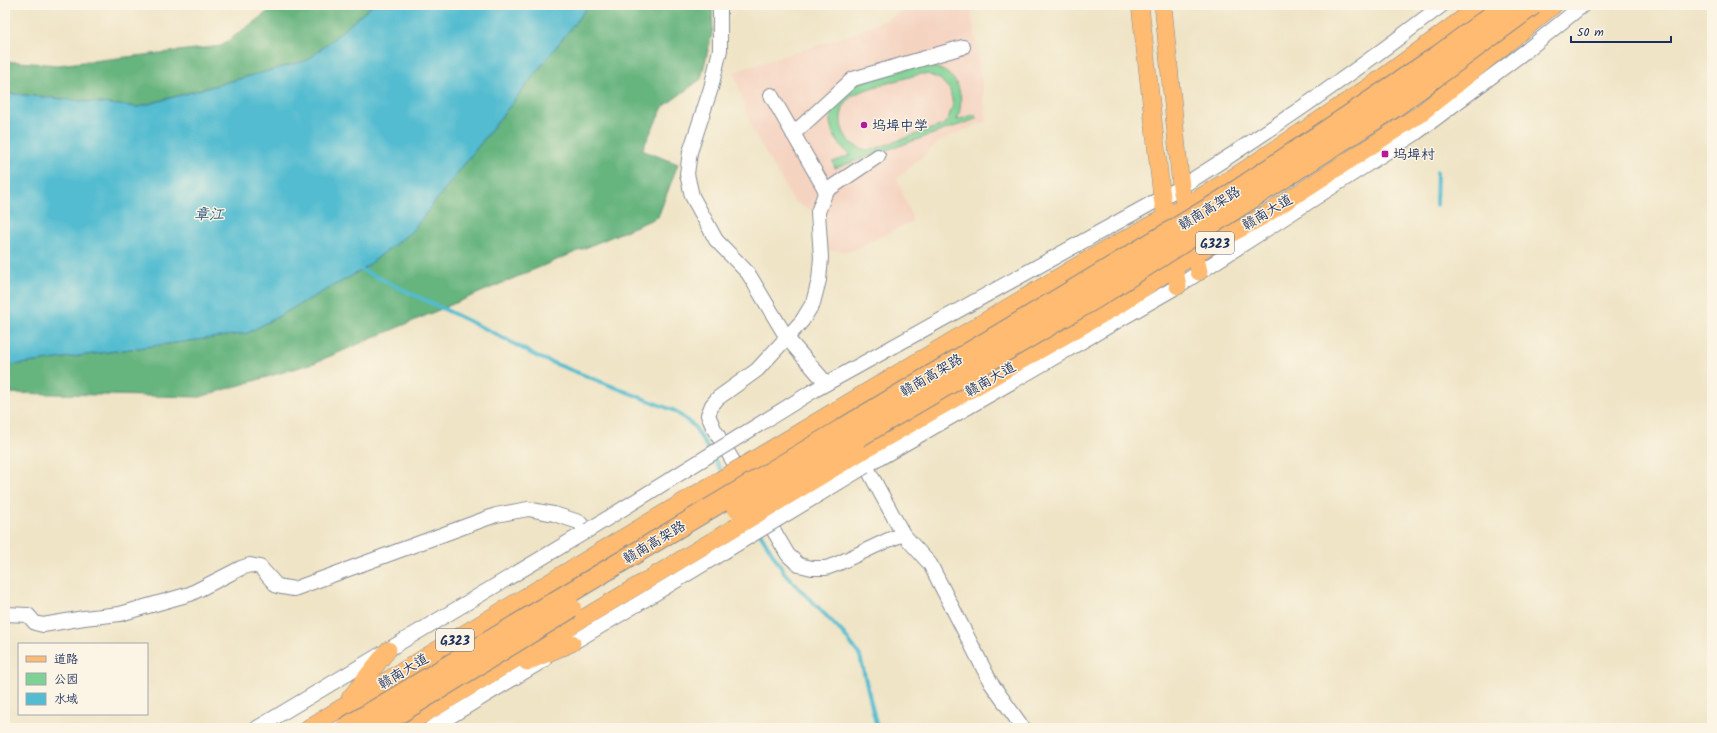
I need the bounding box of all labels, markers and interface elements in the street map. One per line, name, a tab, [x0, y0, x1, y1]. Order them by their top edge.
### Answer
scale bar	[1571, 18, 1671, 44]
text: 50 m	[1577, 23, 1604, 42]
place label: 坞埠中学	[872, 115, 928, 137]
marker: 坞埠中学	[859, 120, 869, 130]
place label: 坞埠村	[1393, 144, 1435, 166]
marker: 坞埠村	[1380, 149, 1390, 159]
street label: 赣南高架路	[1174, 181, 1245, 237]
street label: 赣南大道	[1238, 189, 1297, 237]
water label: 章江	[194, 203, 225, 227]
road number: G323	[1196, 232, 1234, 254]
street label: 赣南高架路	[896, 348, 967, 403]
street label: 赣南大道	[961, 356, 1020, 403]
street label: 赣南高架路	[619, 515, 690, 570]
road number: G323	[436, 629, 474, 651]
legend	[18, 643, 148, 715]
street label: 赣南大道	[374, 648, 433, 696]
text: 道路	[54, 650, 78, 669]
text: 公园	[54, 670, 78, 689]
text: 水域	[54, 690, 78, 709]

